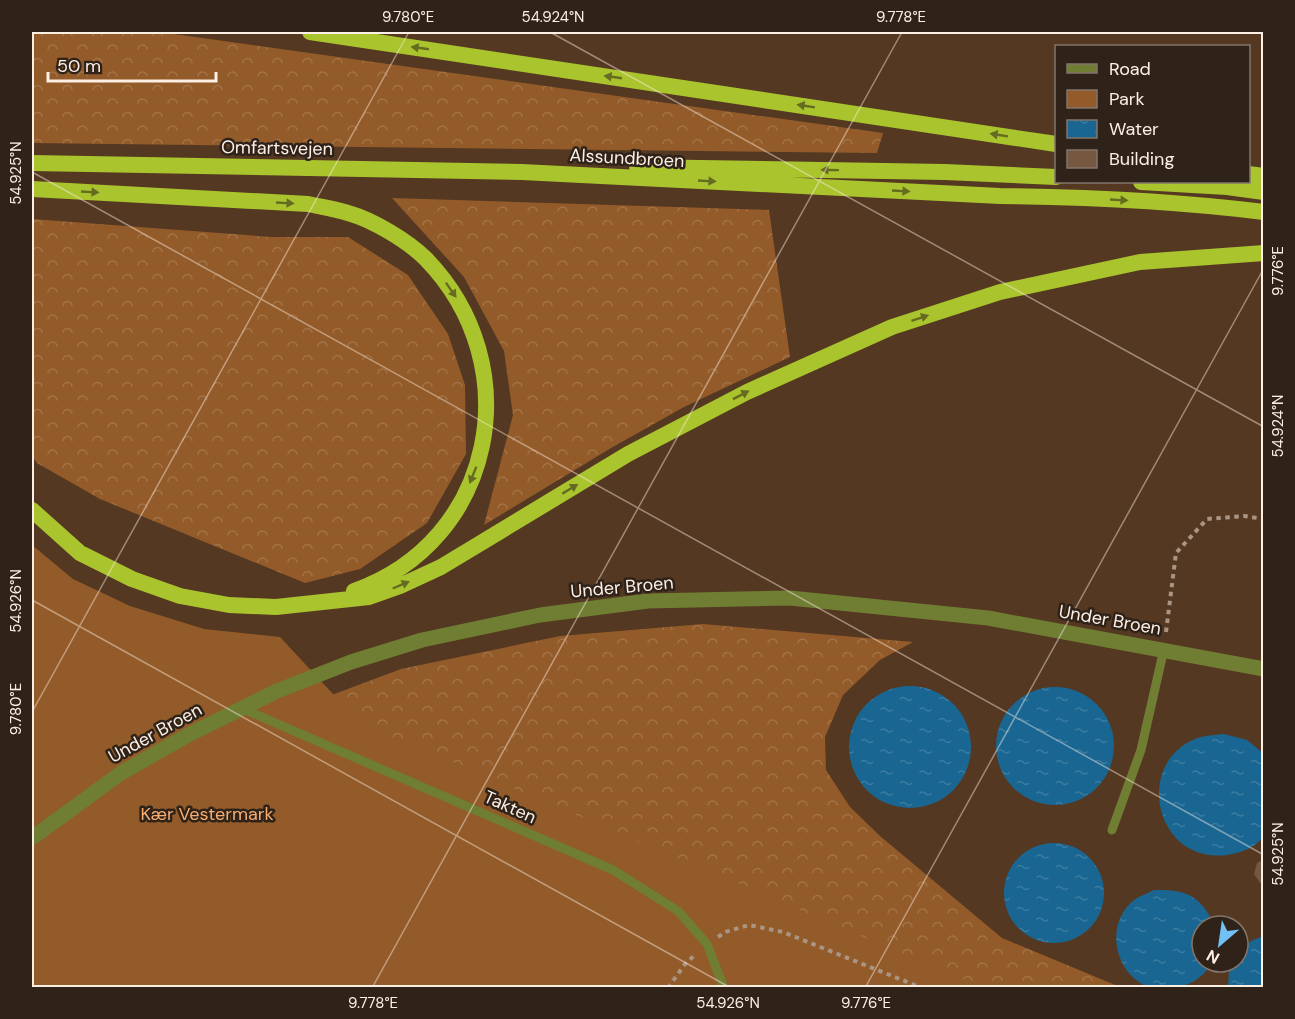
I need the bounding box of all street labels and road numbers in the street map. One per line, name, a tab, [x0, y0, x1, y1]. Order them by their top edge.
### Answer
street label: Omfartsvejen	[221, 135, 333, 161]
street label: Alssundbroen	[569, 143, 685, 173]
street label: Under Broen	[569, 571, 675, 603]
street label: Under Broen	[1057, 599, 1163, 641]
street label: Under Broen	[104, 697, 206, 769]
street label: Takten	[480, 785, 540, 829]

